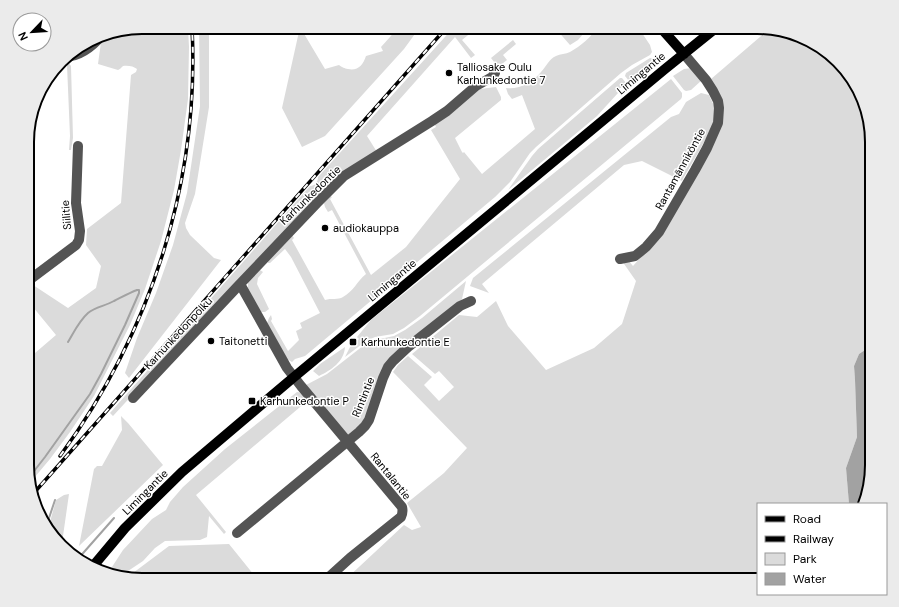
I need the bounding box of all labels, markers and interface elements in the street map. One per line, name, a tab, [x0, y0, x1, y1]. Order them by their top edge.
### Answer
north arrow	[12, 12, 52, 52]
text: N	[15, 30, 31, 43]
street label: Limingantie	[614, 49, 668, 97]
place label: Talliosake Oulu Karhunkedontie 7	[457, 60, 545, 87]
marker: Talliosake Oulu Karhunkedontie 7	[444, 68, 454, 78]
street label: Rantamänniköntie	[652, 126, 708, 212]
street label: Karhunkedontie	[277, 162, 343, 228]
street label: Siilitie	[58, 199, 74, 231]
place label: audiokauppa	[333, 221, 399, 235]
marker: audiokauppa	[320, 223, 330, 233]
street label: Limingantie	[365, 256, 419, 304]
street label: Karhunkedonpolku	[141, 294, 215, 372]
place label: Taitonetti	[219, 334, 267, 348]
place label: Karhunkedontie E	[361, 335, 450, 349]
marker: Taitonetti	[206, 336, 216, 346]
marker: Karhunkedontie E	[348, 337, 358, 347]
street label: Rintintie	[349, 375, 377, 419]
place label: Karhunkedontie P	[260, 394, 349, 408]
marker: Karhunkedontie P	[247, 396, 257, 406]
street label: Rantalantie	[368, 449, 414, 503]
street label: Limingantie	[119, 466, 171, 518]
legend	[757, 503, 887, 595]
text: Road	[793, 511, 821, 527]
text: Railway	[793, 531, 834, 547]
text: Park	[793, 551, 817, 567]
text: Water	[793, 571, 827, 587]

